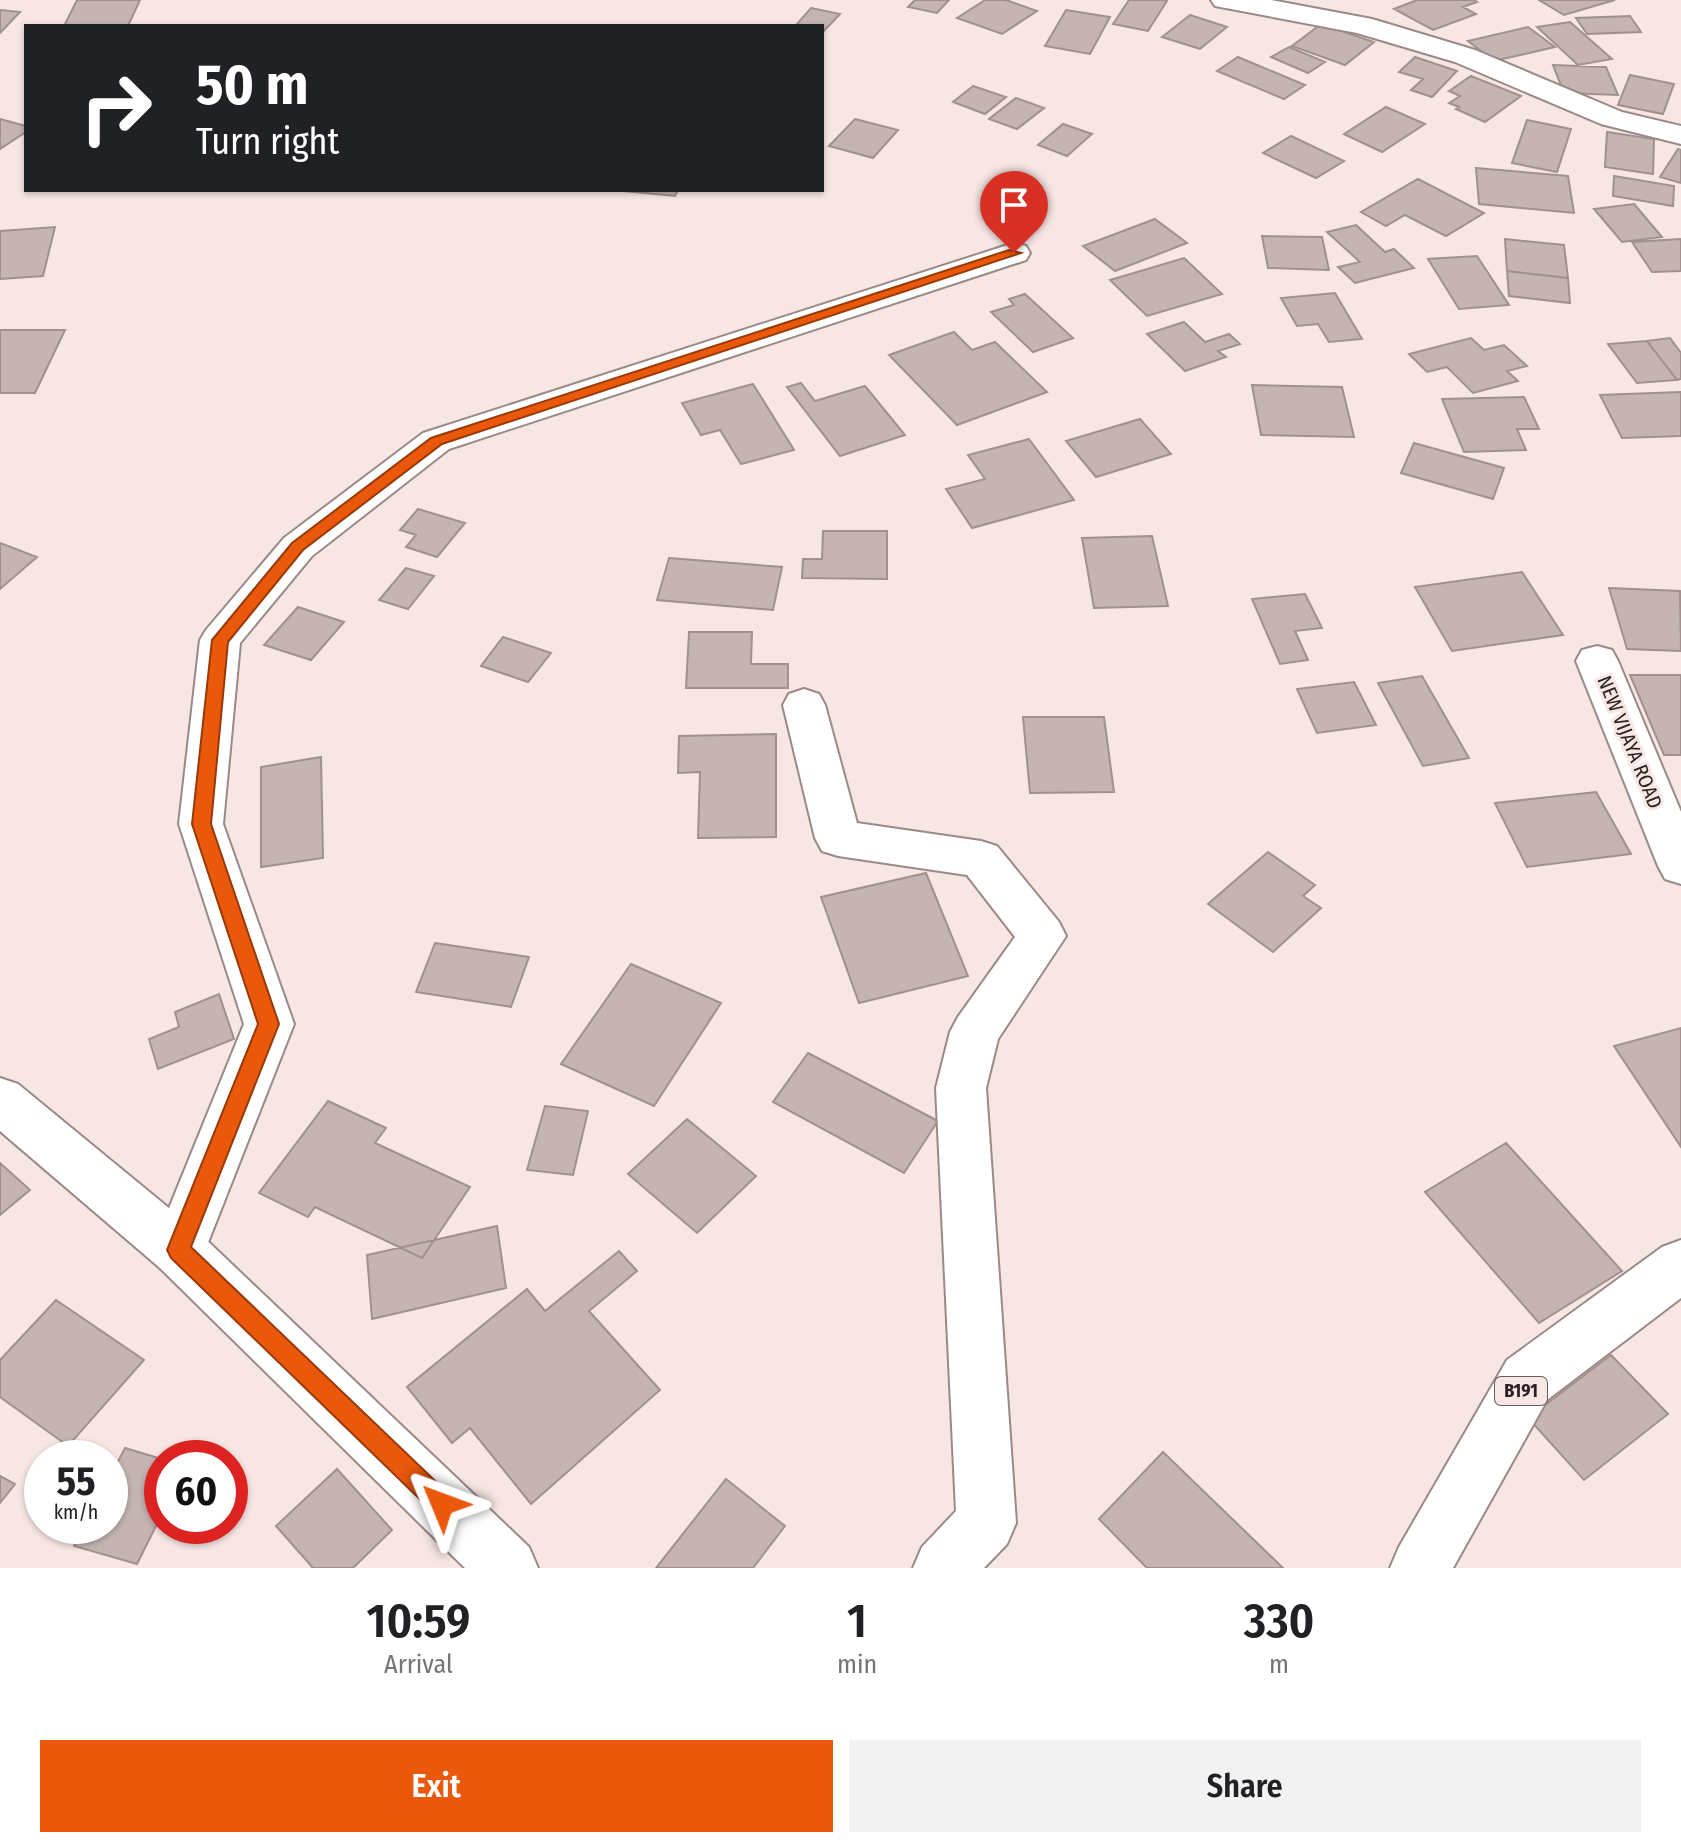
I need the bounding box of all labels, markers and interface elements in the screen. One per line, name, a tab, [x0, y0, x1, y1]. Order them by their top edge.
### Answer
text: 50 m	[196, 52, 308, 119]
icon: right	[64, 56, 168, 160]
text: Turn right	[196, 120, 339, 164]
pin	[980, 171, 1048, 253]
icon: arrive	[992, 183, 1036, 227]
street label: NEW VIJAYA ROAD	[1592, 672, 1668, 812]
road number: B191	[1495, 1377, 1547, 1405]
speed limit sign: 60	[144, 1440, 248, 1544]
text: 55	[56, 1458, 96, 1506]
position arrow	[400, 1462, 484, 1546]
text: km/h	[54, 1500, 98, 1524]
text: 10:59	[367, 1592, 470, 1650]
text: 1	[847, 1592, 867, 1650]
text: 330	[1244, 1592, 1314, 1650]
text: Arrival	[384, 1649, 453, 1680]
text: min	[837, 1649, 877, 1680]
text: m	[1269, 1649, 1289, 1680]
button: Exit	[40, 1740, 833, 1832]
button: Share	[849, 1740, 1641, 1832]

